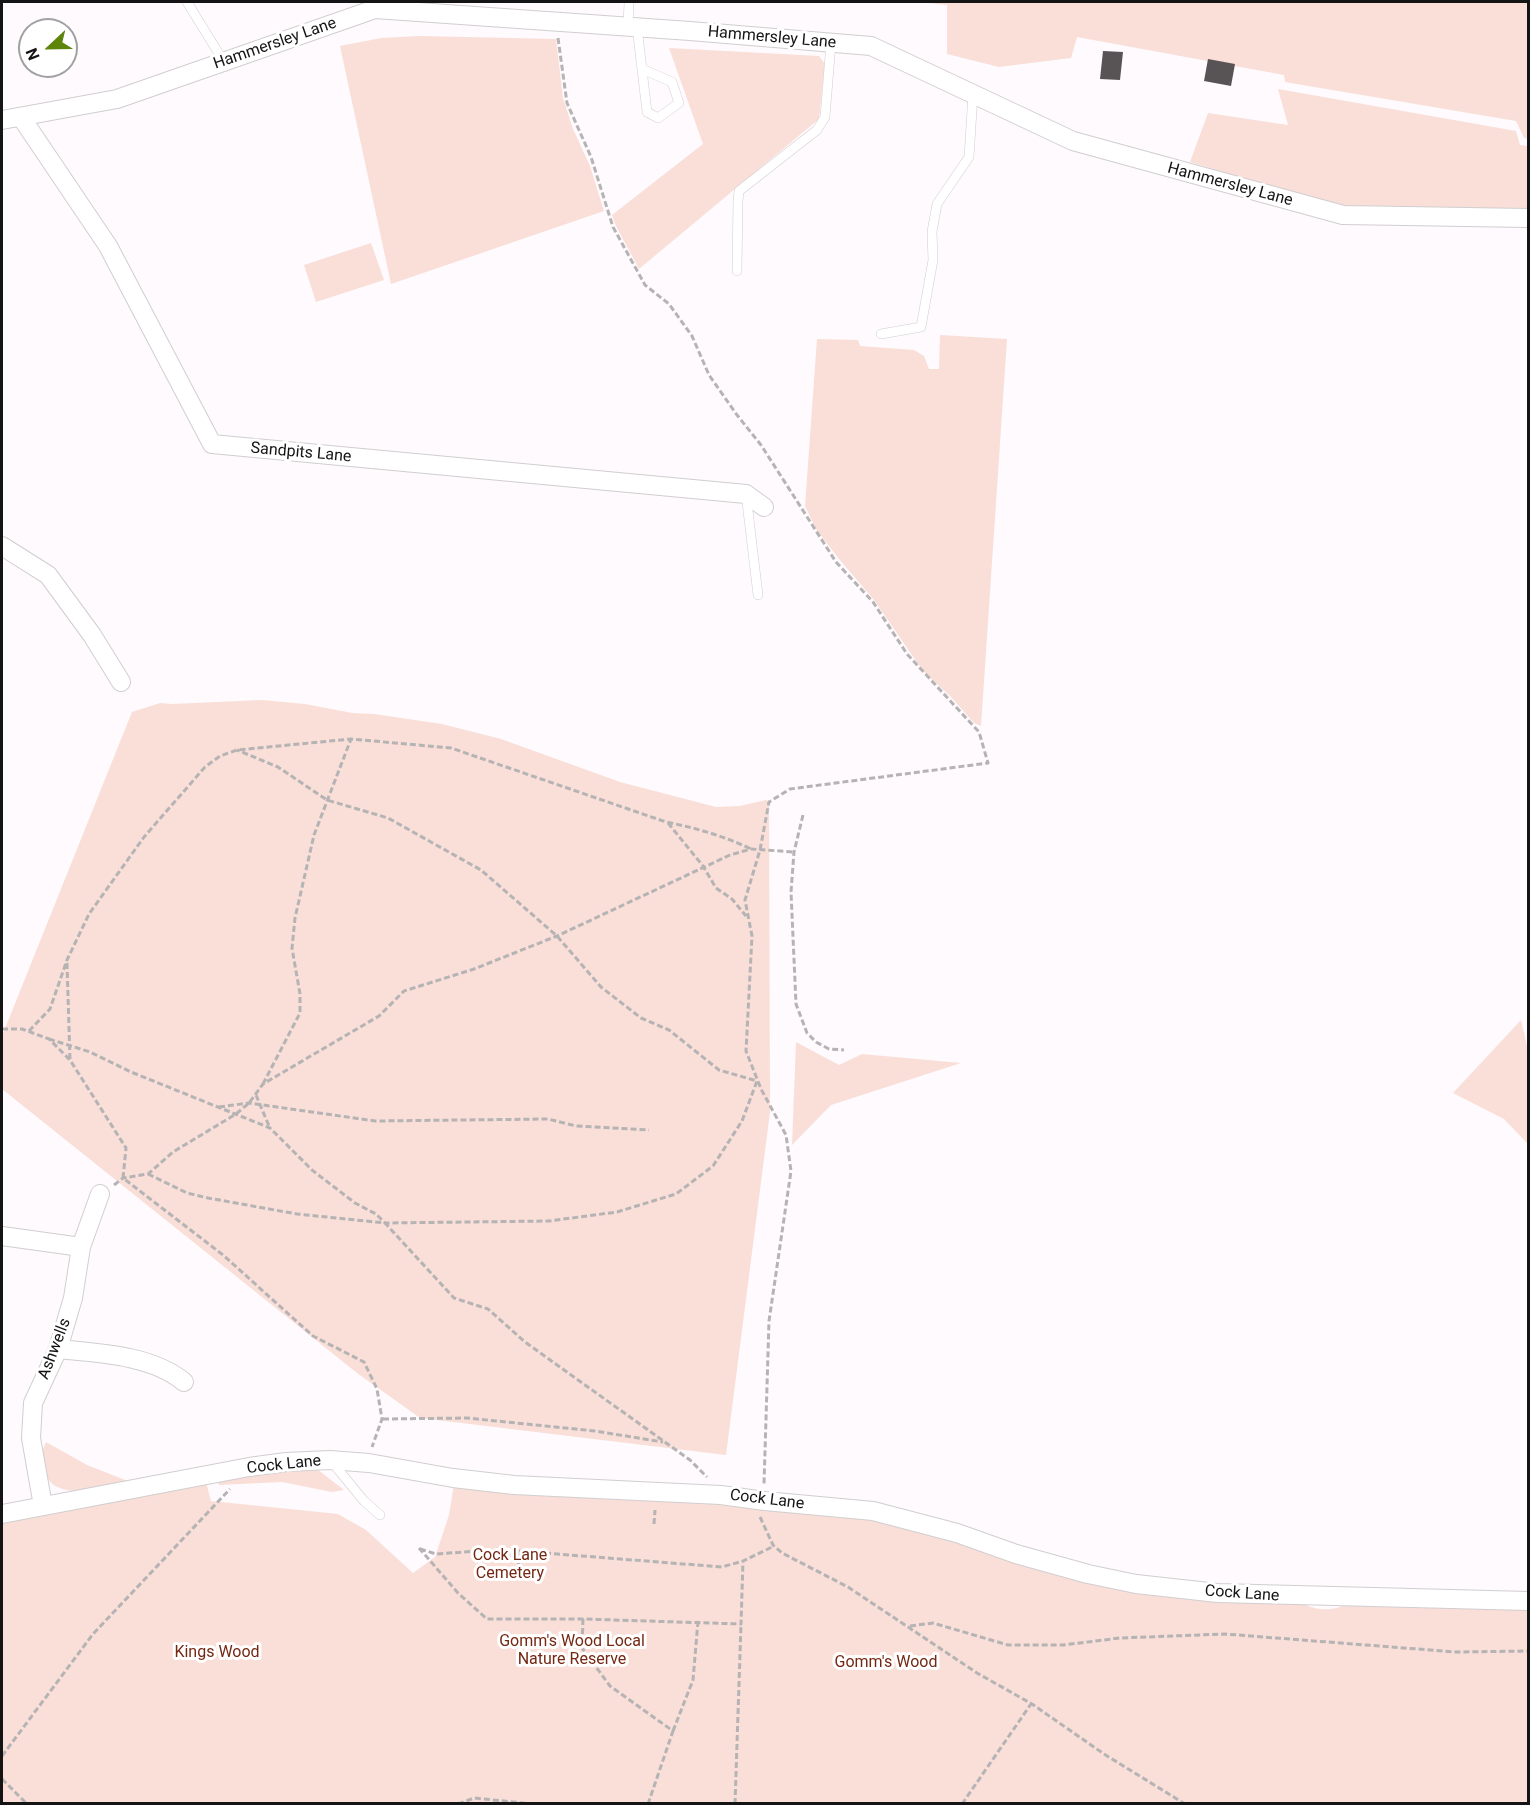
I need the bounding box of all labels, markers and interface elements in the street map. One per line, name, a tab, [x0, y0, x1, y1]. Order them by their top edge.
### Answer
street label: Hammersley Lane	[211, 14, 339, 74]
north arrow	[18, 18, 78, 78]
street label: Hammersley Lane	[707, 23, 837, 53]
text: N	[22, 45, 44, 63]
street label: Hammersley Lane	[1165, 159, 1295, 211]
street label: Sandpits Lane	[250, 439, 352, 467]
street label: Ashwells	[35, 1316, 75, 1382]
street label: Cock Lane	[246, 1452, 322, 1478]
street label: Cock Lane	[729, 1486, 805, 1514]
park label: Cock Lane Cemetery	[473, 1546, 547, 1584]
street label: Cock Lane	[1204, 1582, 1280, 1606]
park label: Gomm's Wood Local Nature Reserve	[499, 1632, 645, 1670]
park label: Kings Wood	[174, 1643, 260, 1663]
park label: Gomm's Wood	[835, 1653, 937, 1673]

